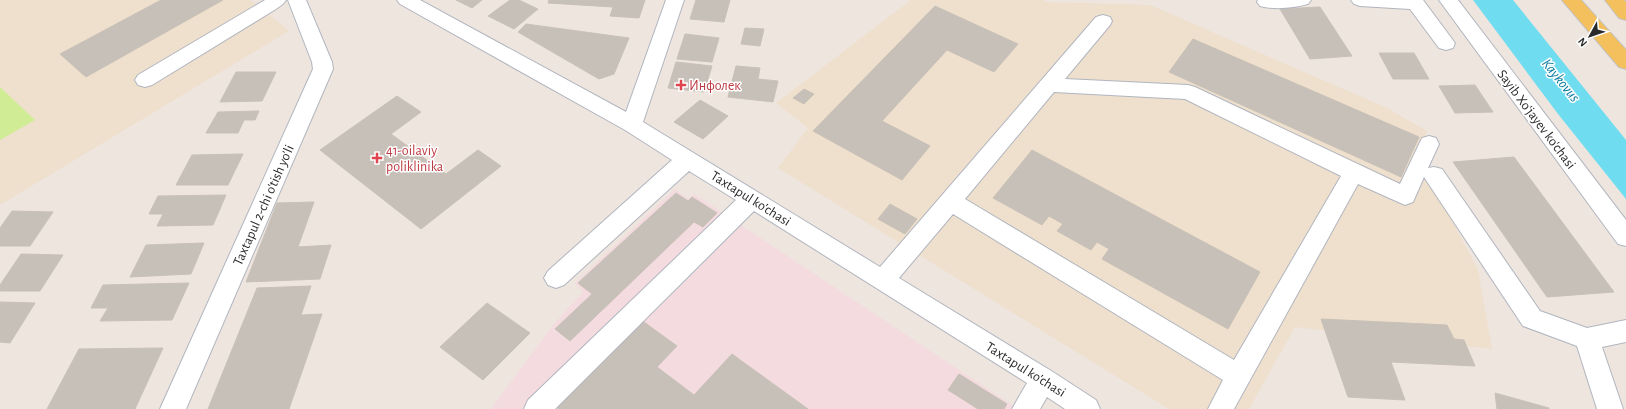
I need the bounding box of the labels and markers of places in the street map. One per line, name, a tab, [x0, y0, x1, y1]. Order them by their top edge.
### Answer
place label: Инфолек	[689, 79, 741, 93]
marker: Инфолек	[676, 80, 686, 90]
place label: 41-oilaviy poliklinika	[386, 144, 444, 174]
marker: 41-oilaviy poliklinika	[371, 152, 383, 164]

